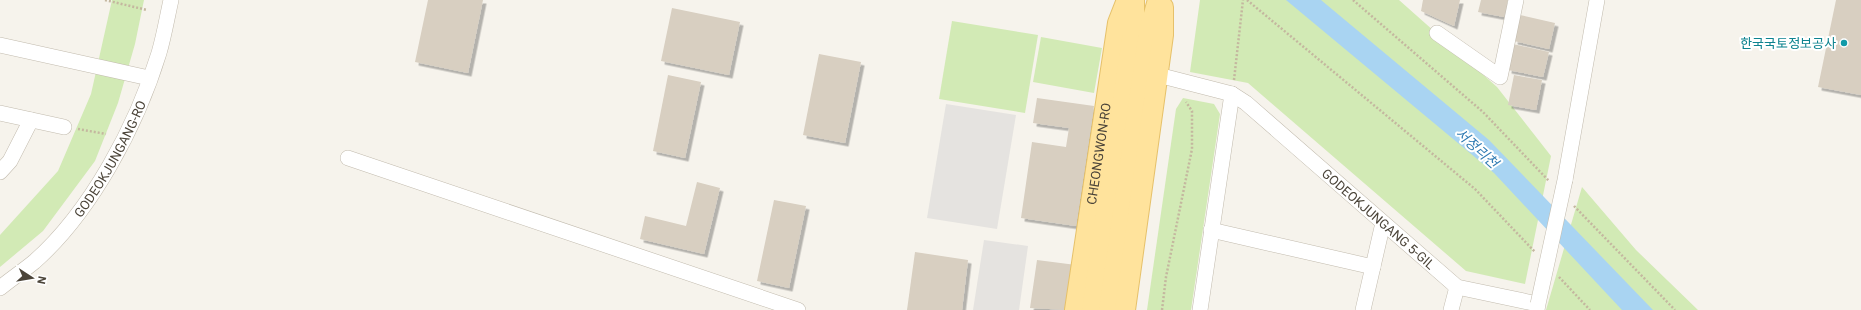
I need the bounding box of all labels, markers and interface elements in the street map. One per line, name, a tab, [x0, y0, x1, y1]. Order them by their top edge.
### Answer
place label: 한국국토정보공사	[1740, 36, 1836, 51]
marker: 한국국토정보공사	[1839, 38, 1849, 48]
street label: GODEOKJUNGANG-RO	[71, 98, 149, 220]
street label: CHEONGWON-RO	[1084, 102, 1114, 206]
water label: 서정리천	[1452, 125, 1502, 172]
street label: GODEOKJUNGANG 5-GIL	[1319, 166, 1438, 272]
north arrow	[12, 258, 52, 298]
text: N	[34, 275, 48, 285]

